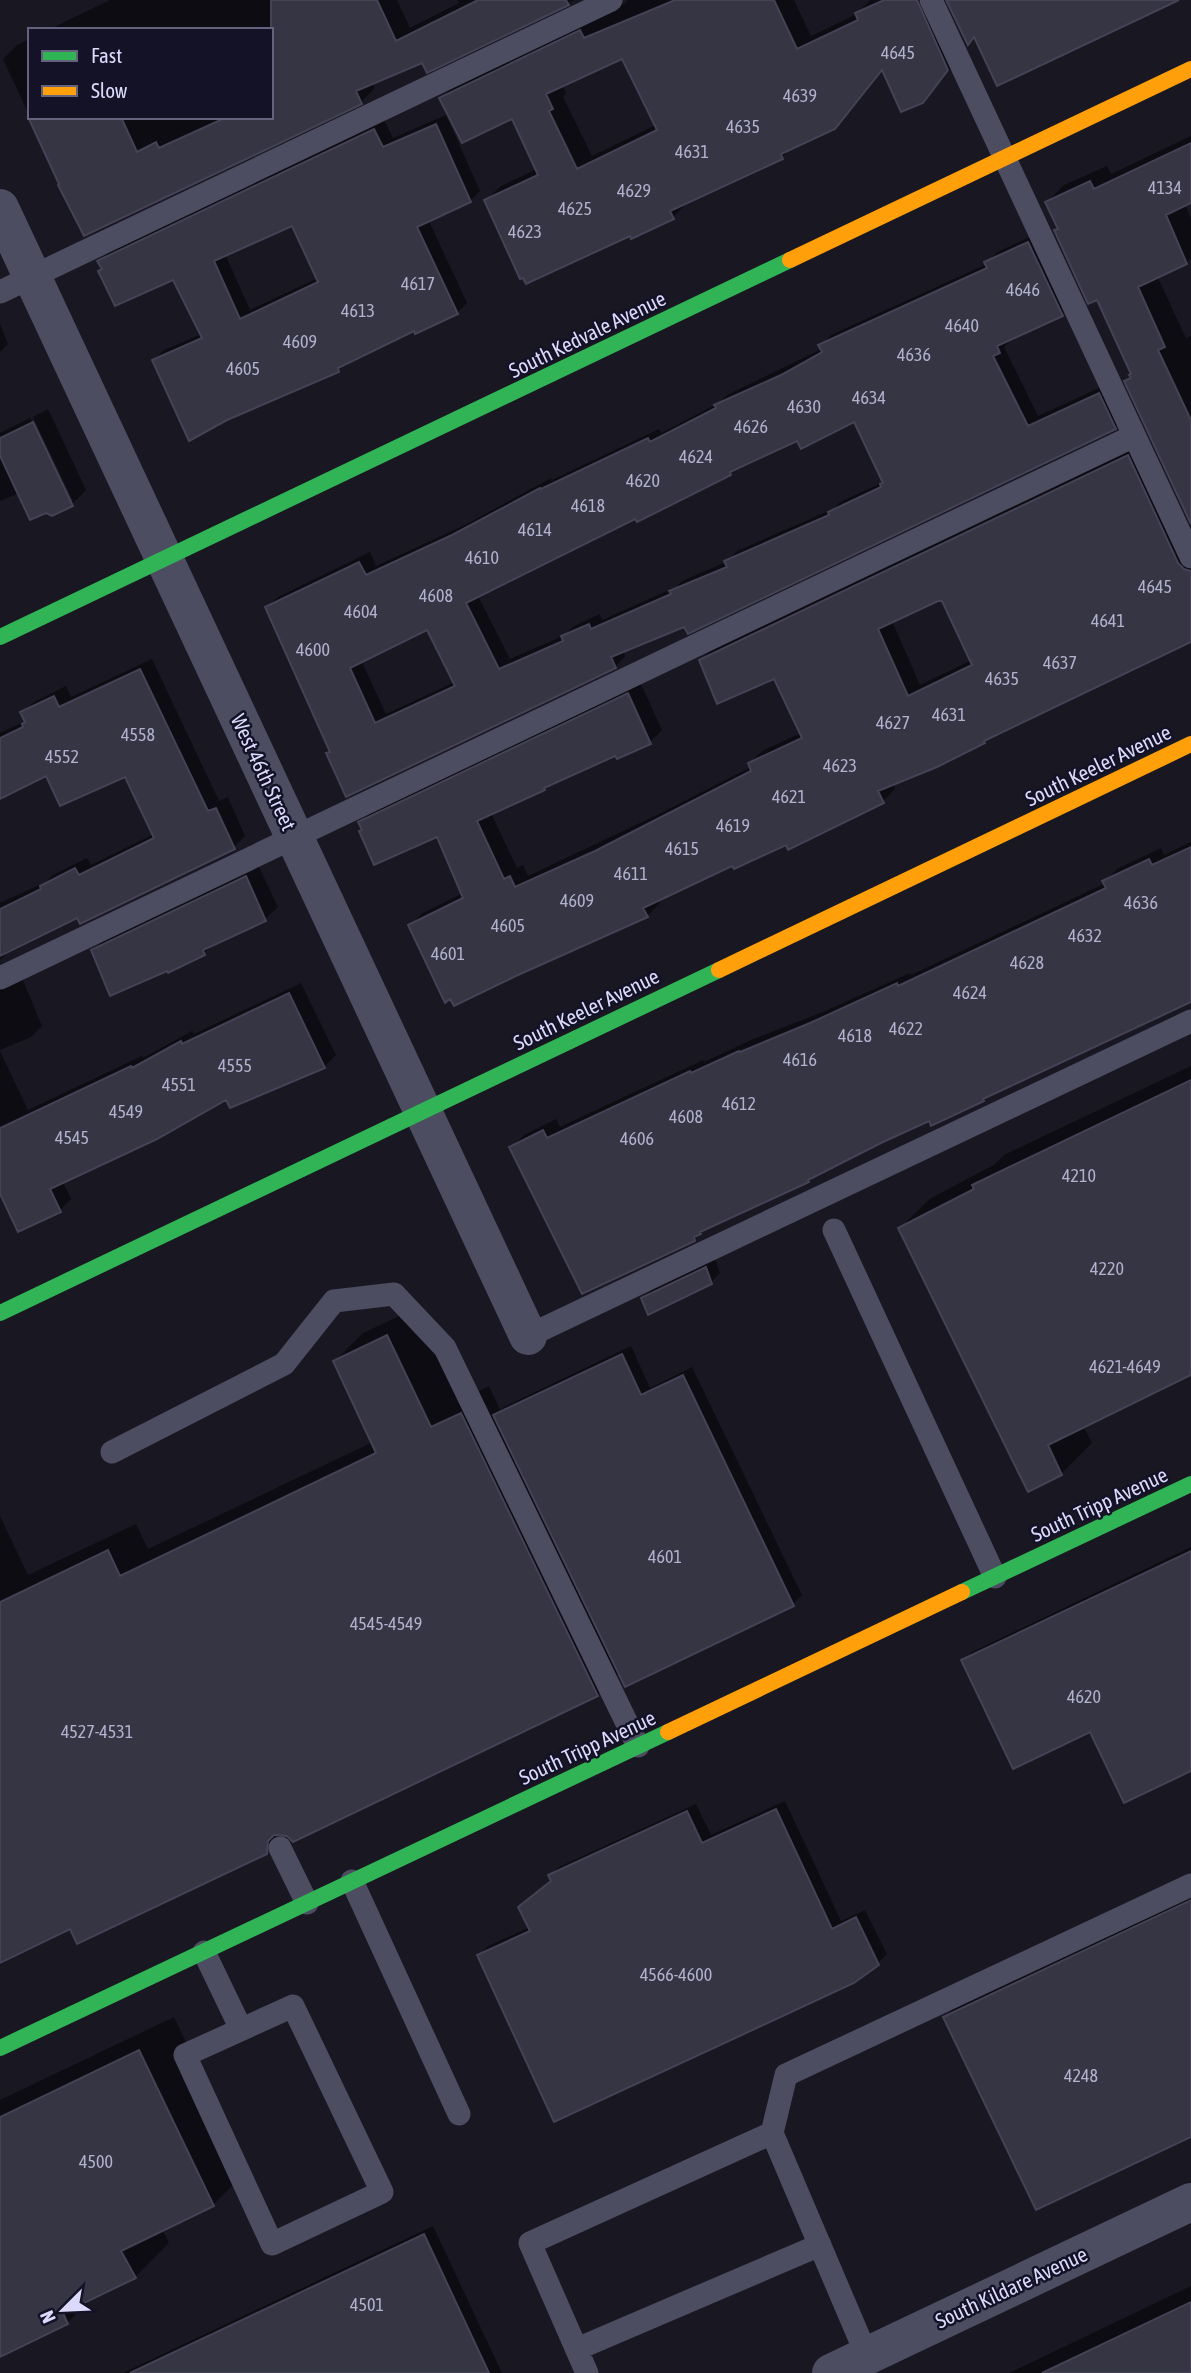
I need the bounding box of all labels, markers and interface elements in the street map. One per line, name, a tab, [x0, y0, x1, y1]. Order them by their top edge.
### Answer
legend	[28, 28, 273, 119]
house number: 4645	[881, 42, 915, 63]
text: Fast	[91, 43, 122, 67]
text: Slow	[91, 78, 128, 102]
house number: 4639	[783, 85, 817, 106]
house number: 4635	[726, 116, 760, 137]
house number: 4631	[675, 141, 709, 162]
house number: 4134	[1148, 177, 1182, 198]
house number: 4629	[617, 180, 651, 201]
house number: 4625	[558, 198, 592, 219]
house number: 4623	[508, 221, 542, 242]
house number: 4617	[401, 273, 435, 294]
house number: 4646	[1006, 279, 1040, 300]
street label: South Kedvale Avenue	[505, 286, 669, 382]
house number: 4613	[341, 300, 375, 321]
house number: 4640	[945, 315, 979, 336]
house number: 4609	[283, 331, 317, 352]
house number: 4636	[897, 344, 931, 365]
house number: 4605	[226, 358, 260, 379]
house number: 4634	[852, 387, 886, 408]
house number: 4630	[787, 396, 821, 417]
house number: 4626	[734, 416, 768, 437]
house number: 4624	[679, 446, 713, 467]
house number: 4620	[626, 470, 660, 491]
house number: 4618	[571, 495, 605, 516]
house number: 4614	[518, 519, 552, 540]
house number: 4610	[465, 547, 499, 568]
house number: 4645	[1138, 576, 1172, 597]
house number: 4608	[419, 585, 453, 606]
house number: 4604	[344, 601, 378, 622]
house number: 4641	[1091, 610, 1125, 631]
house number: 4600	[296, 639, 330, 660]
house number: 4637	[1043, 652, 1077, 673]
house number: 4635	[985, 668, 1019, 689]
house number: 4631	[932, 704, 966, 725]
street label: West 46th Street	[227, 710, 301, 834]
house number: 4627	[876, 712, 910, 733]
street label: South Keeler Avenue	[1021, 719, 1175, 811]
house number: 4558	[121, 724, 155, 745]
house number: 4552	[45, 746, 79, 767]
house number: 4623	[823, 755, 857, 776]
house number: 4621	[772, 786, 806, 807]
house number: 4619	[716, 815, 750, 836]
house number: 4615	[665, 838, 699, 859]
house number: 4611	[614, 863, 648, 884]
house number: 4609	[560, 890, 594, 911]
house number: 4636	[1124, 892, 1158, 913]
house number: 4605	[491, 915, 525, 936]
house number: 4632	[1068, 925, 1102, 946]
house number: 4601	[431, 943, 465, 964]
house number: 4628	[1010, 952, 1044, 973]
street label: South Keeler Avenue	[509, 963, 663, 1055]
house number: 4624	[953, 982, 987, 1003]
house number: 4622	[889, 1018, 923, 1039]
house number: 4618	[838, 1025, 872, 1046]
house number: 4616	[783, 1049, 817, 1070]
house number: 4555	[218, 1055, 252, 1076]
house number: 4551	[162, 1074, 196, 1095]
house number: 4612	[722, 1093, 756, 1114]
house number: 4549	[109, 1101, 143, 1122]
house number: 4608	[669, 1106, 703, 1127]
house number: 4545	[55, 1127, 89, 1148]
house number: 4606	[620, 1128, 654, 1149]
house number: 4210	[1062, 1165, 1096, 1186]
house number: 4220	[1090, 1258, 1124, 1279]
house number: 4621-4649	[1089, 1356, 1161, 1377]
street label: South Tripp Avenue	[1027, 1462, 1171, 1546]
house number: 4601	[648, 1546, 682, 1567]
house number: 4545-4549	[350, 1613, 422, 1634]
house number: 4620	[1067, 1686, 1101, 1707]
street label: South Tripp Avenue	[515, 1705, 659, 1789]
house number: 4527-4531	[61, 1721, 133, 1742]
house number: 4566-4600	[640, 1964, 712, 1985]
house number: 4248	[1064, 2065, 1098, 2086]
house number: 4500	[79, 2151, 113, 2172]
street label: South Kildare Avenue	[931, 2241, 1091, 2333]
north arrow	[28, 2275, 98, 2345]
house number: 4501	[350, 2294, 384, 2315]
text: N	[35, 2307, 60, 2327]

